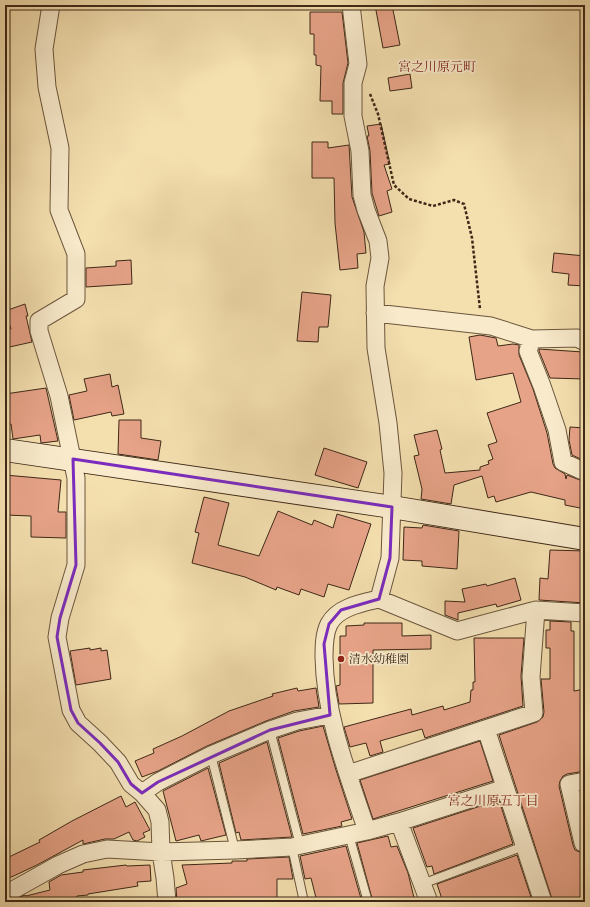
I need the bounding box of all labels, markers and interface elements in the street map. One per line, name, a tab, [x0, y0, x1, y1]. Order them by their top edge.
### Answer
district label: 宮之川原元町	[398, 58, 476, 74]
place label: 清水幼稚園	[349, 651, 409, 666]
marker: 清水幼稚園	[336, 654, 346, 664]
district label: 宮之川原五丁目	[447, 792, 539, 808]

